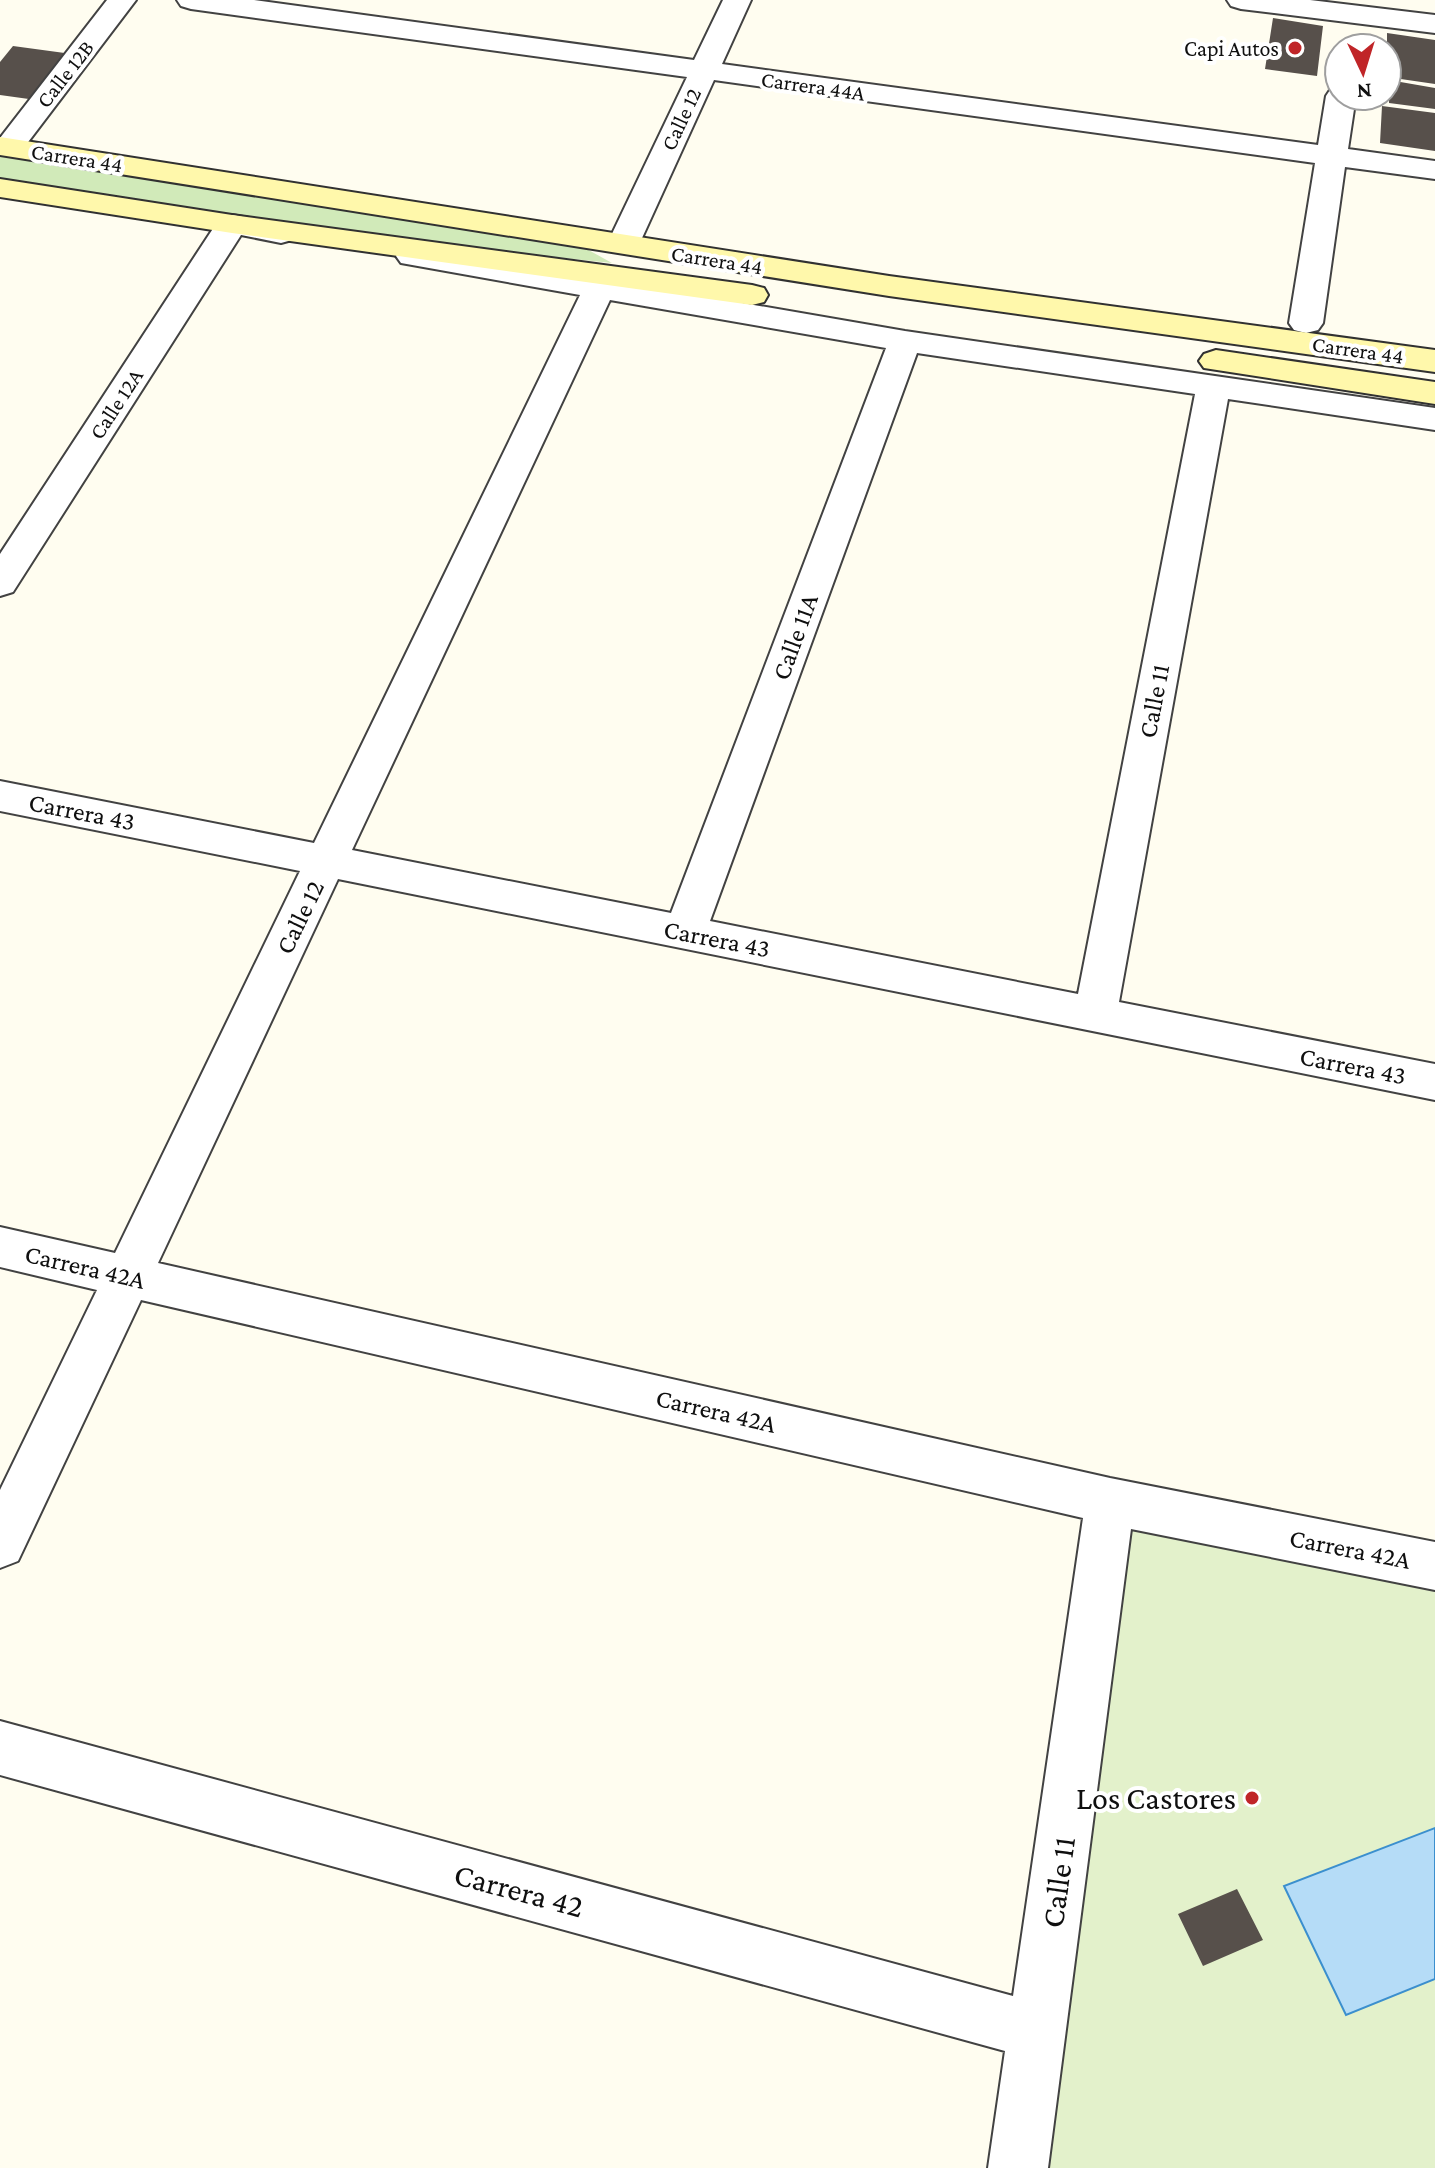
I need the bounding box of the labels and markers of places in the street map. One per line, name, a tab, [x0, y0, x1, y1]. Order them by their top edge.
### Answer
place label: Capi Autos	[1184, 36, 1279, 61]
marker: Capi Autos	[1286, 39, 1304, 57]
place label: Los Castores	[1076, 1780, 1236, 1816]
marker: Los Castores	[1243, 1789, 1261, 1807]

